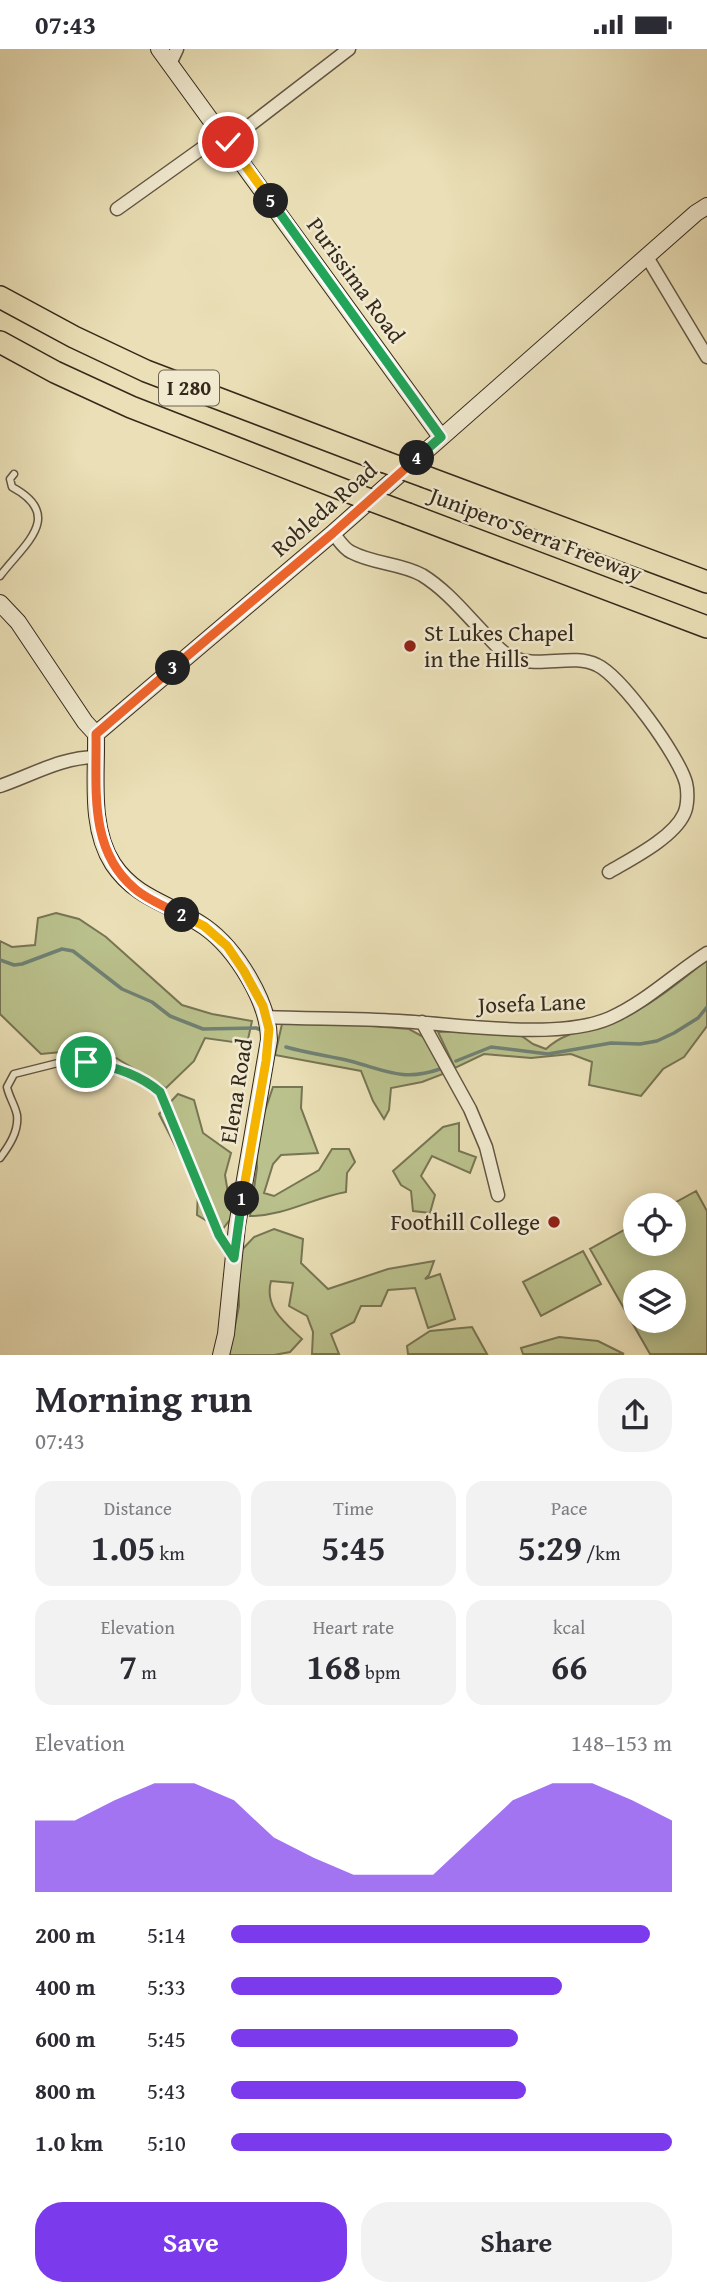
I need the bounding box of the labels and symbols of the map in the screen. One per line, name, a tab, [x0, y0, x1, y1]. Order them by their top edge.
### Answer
pin	[198, 112, 258, 172]
pin: 5	[254, 183, 288, 219]
street label: Purissima Road	[299, 210, 414, 350]
road number: I 280	[159, 371, 219, 405]
pin: 4	[400, 441, 434, 475]
street label: Robleda Road	[264, 453, 384, 564]
street label: Junipero Serra Freeway	[422, 477, 648, 589]
place label: St Lukes Chapel in the Hills	[424, 616, 574, 675]
marker: St Lukes Chapel in the Hills	[402, 638, 418, 654]
pin: 3	[156, 651, 190, 685]
pin: 2	[164, 897, 200, 933]
street label: Josefa Lane	[474, 984, 587, 1021]
pin	[56, 1032, 116, 1092]
street label: Elena Road	[211, 1035, 260, 1146]
pin: 1	[224, 1181, 260, 1217]
place label: Foothill College	[391, 1205, 540, 1238]
marker: Foothill College	[546, 1214, 562, 1230]

